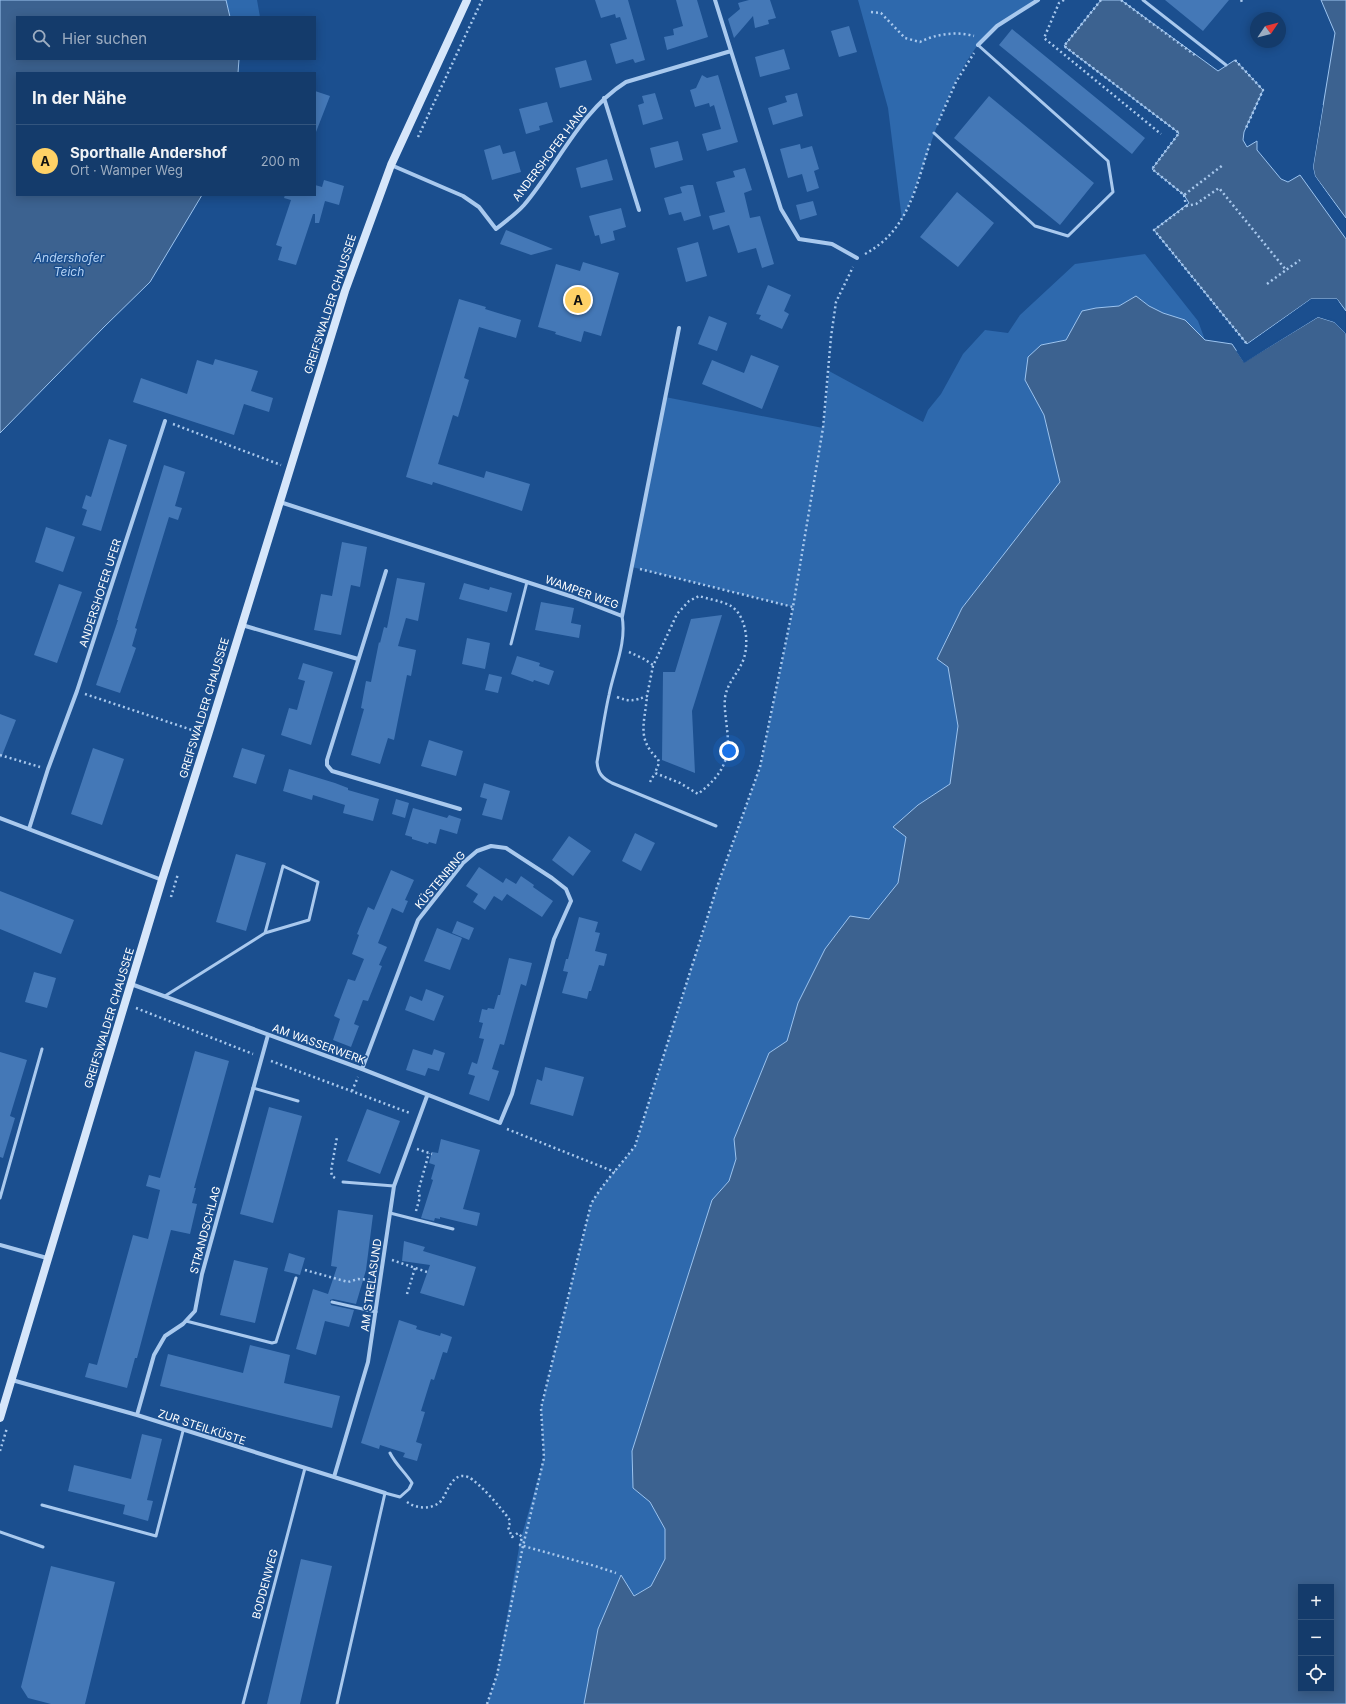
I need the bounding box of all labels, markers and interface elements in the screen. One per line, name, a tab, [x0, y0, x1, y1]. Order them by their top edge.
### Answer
north arrow	[1250, 12, 1286, 48]
search box	[16, 16, 316, 60]
icon: search	[30, 27, 52, 49]
text: Hier suchen	[62, 29, 147, 48]
text: In der Nähe	[32, 88, 127, 108]
street label: ANDERSHOFER HANG	[509, 102, 591, 204]
text: Sporthalle Andershof	[70, 143, 227, 162]
text: A	[40, 153, 50, 169]
text: 200 m	[261, 153, 300, 169]
text: Ort · Wamper Weg	[70, 162, 183, 178]
street label: GREIFSWALDER CHAUSSEE	[301, 232, 359, 376]
water label: Andershofer Teich	[33, 250, 105, 279]
pin: A	[565, 285, 591, 315]
street label: ANDERSHOFER UFER	[76, 537, 124, 649]
street label: WAMPER WEG	[543, 572, 621, 612]
street label: GREIFSWALDER CHAUSSEE	[176, 636, 232, 780]
your location	[719, 741, 739, 761]
street label: KÜSTENRING	[412, 848, 468, 912]
street label: GREIFSWALDER CHAUSSEE	[81, 946, 137, 1090]
street label: AM WASSERWERK	[270, 1021, 368, 1068]
street label: STRANDSCHLAG	[187, 1185, 223, 1275]
street label: AM STRELASUND	[358, 1238, 384, 1332]
street label: ZUR STEILKÜSTE	[156, 1406, 248, 1448]
street label: BODDENWEG	[249, 1547, 281, 1621]
map controls	[1298, 1584, 1334, 1692]
button: +	[1298, 1584, 1334, 1620]
button: −	[1298, 1620, 1334, 1656]
button: locate	[1298, 1656, 1334, 1692]

